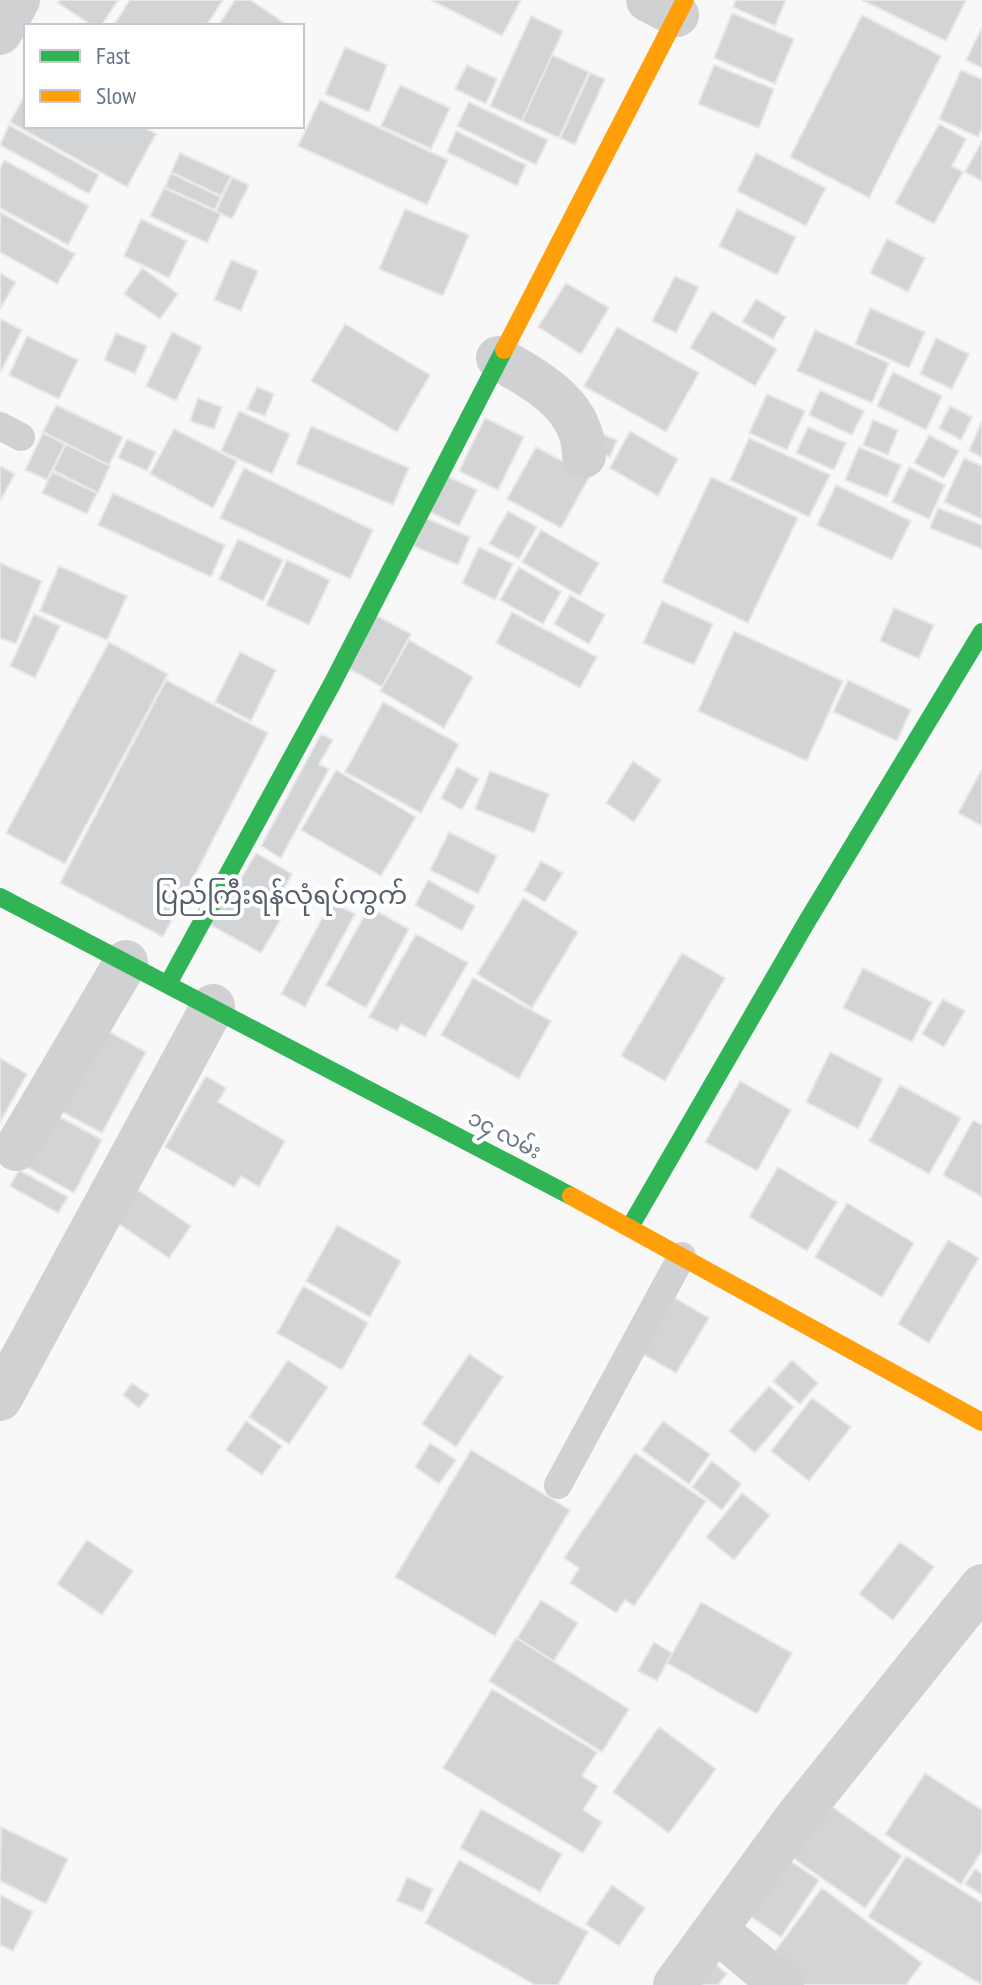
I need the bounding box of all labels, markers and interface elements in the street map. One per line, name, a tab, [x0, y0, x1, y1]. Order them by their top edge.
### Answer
legend	[24, 24, 304, 128]
text: Fast	[96, 40, 131, 71]
text: Slow	[96, 80, 137, 111]
district label: ပြည်ကြီးရန်လုံရပ်ကွက်	[155, 878, 407, 916]
street label: ၁၄ လမ်း	[462, 1102, 547, 1168]

